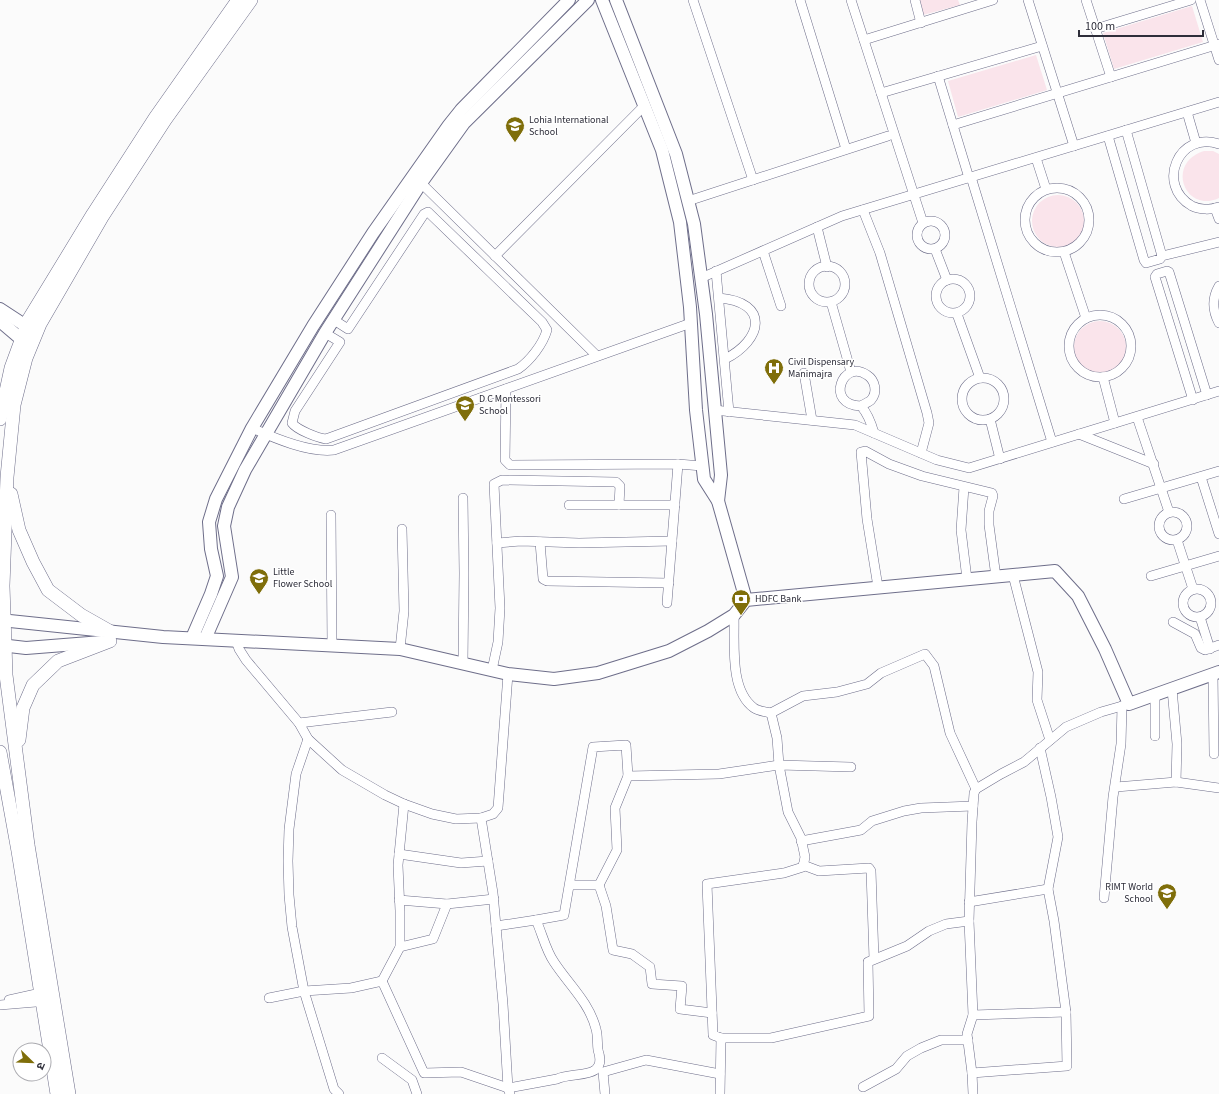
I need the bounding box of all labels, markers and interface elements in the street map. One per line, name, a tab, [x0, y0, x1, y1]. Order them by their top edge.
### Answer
scale bar	[1079, 12, 1203, 38]
text: 100 m	[1085, 18, 1115, 35]
place label: Lohia International School	[529, 113, 609, 139]
school or university icon: Lohia International School	[504, 115, 526, 143]
place label: Civil Dispensary Manimajra	[788, 355, 855, 381]
hospital icon: Civil Dispensary Manimajra	[763, 357, 785, 385]
place label: D C Montessori School	[479, 392, 541, 418]
school or university icon: D C Montessori School	[454, 394, 476, 422]
place label: Little Flower School	[273, 565, 333, 591]
school or university icon: Little Flower School	[248, 567, 270, 595]
bank icon: HDFC Bank	[730, 588, 752, 616]
place label: HDFC Bank	[755, 592, 802, 606]
place label: RIMT World School	[1105, 880, 1153, 906]
school or university icon: RIMT World School	[1156, 882, 1178, 910]
north arrow	[12, 1042, 52, 1082]
text: उ	[32, 1060, 49, 1072]

